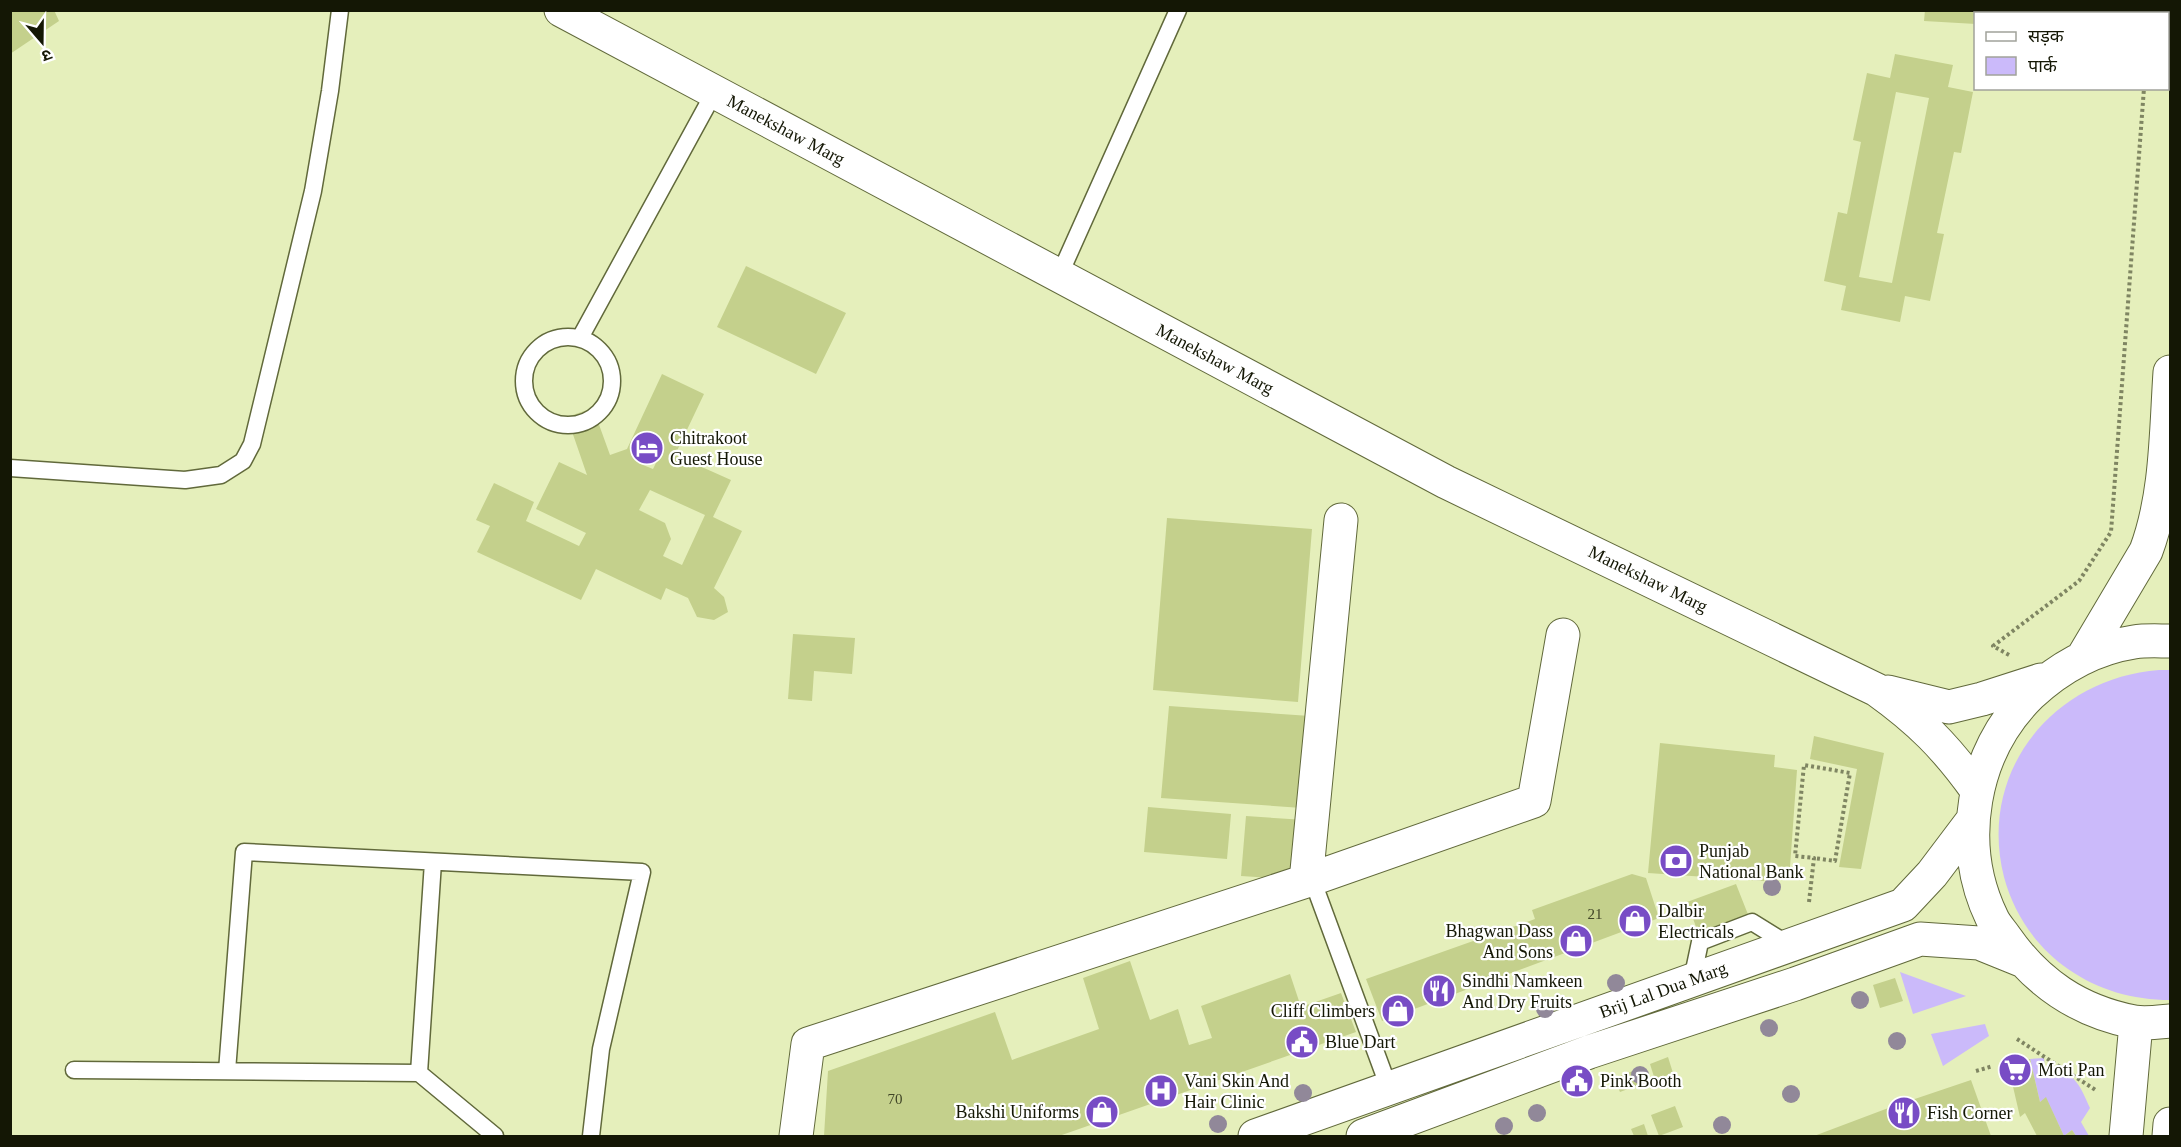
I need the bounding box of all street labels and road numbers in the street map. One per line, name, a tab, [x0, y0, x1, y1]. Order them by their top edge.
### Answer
street label: Manekshaw Marg	[724, 91, 848, 169]
street label: Manekshaw Marg	[1153, 320, 1277, 398]
street label: Manekshaw Marg	[1585, 541, 1711, 617]
street label: Brij Lal Dua Marg	[1597, 958, 1729, 1022]

